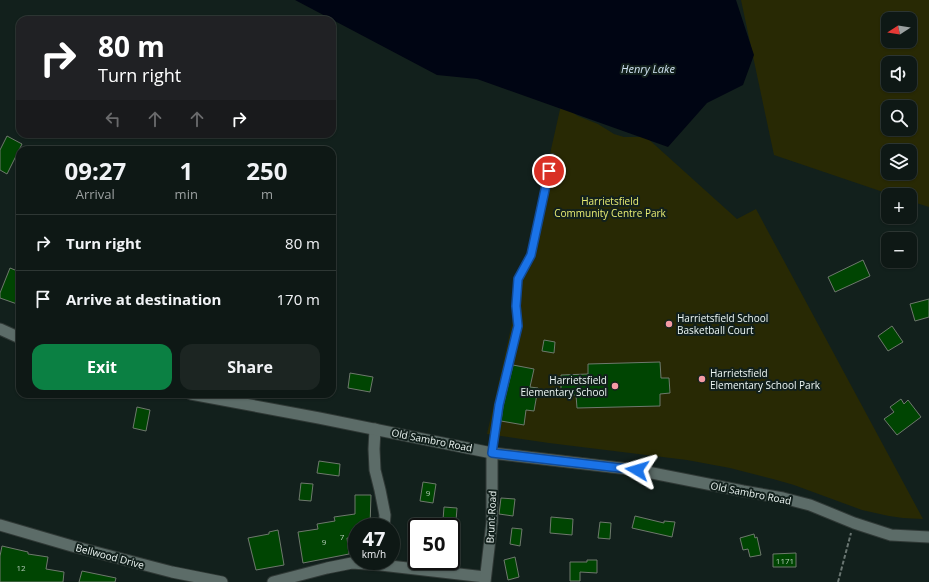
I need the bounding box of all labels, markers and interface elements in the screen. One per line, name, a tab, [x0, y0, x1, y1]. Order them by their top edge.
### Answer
north arrow	[881, 12, 917, 48]
map controls	[881, 12, 917, 268]
text: 80 m	[98, 27, 165, 65]
icon: right	[32, 32, 84, 84]
button: sound	[881, 56, 917, 92]
water label: Henry Lake	[621, 61, 675, 76]
text: Turn right	[98, 63, 181, 87]
button: search	[881, 100, 917, 136]
icon: left	[102, 108, 124, 130]
icon: ahead	[144, 108, 166, 130]
icon: ahead	[186, 108, 208, 130]
icon: right	[228, 108, 250, 130]
button: layers	[881, 144, 917, 180]
text: 09:27	[64, 154, 126, 187]
text: 1	[179, 154, 193, 187]
text: 250	[246, 154, 288, 187]
pin	[532, 154, 566, 188]
icon: arrive	[538, 160, 560, 182]
text: Arrival	[76, 185, 115, 203]
text: min	[175, 185, 198, 203]
text: m	[261, 185, 273, 203]
button: +	[881, 188, 917, 224]
park label: Harrietsfield Community Centre Park	[554, 194, 667, 220]
icon: right	[32, 232, 54, 254]
button: −	[881, 232, 917, 268]
text: Turn right	[66, 233, 141, 253]
text: 80 m	[285, 233, 320, 253]
icon: arrive	[32, 288, 54, 310]
text: Arrive at destination	[66, 289, 221, 309]
text: 170 m	[276, 289, 320, 309]
place label: Harrietsfield School Basketball Court	[677, 311, 768, 337]
marker: Harrietsfield School Basketball Court	[664, 319, 674, 329]
button: Exit	[32, 344, 172, 390]
button: Share	[180, 344, 320, 390]
place label: Harrietsfield Elementary School Park	[710, 366, 821, 392]
place label: Harrietsfield Elementary School	[521, 373, 607, 399]
marker: Harrietsfield Elementary School Park	[697, 374, 707, 384]
marker: Harrietsfield Elementary School	[610, 381, 620, 391]
street label: Old Sambro Road	[390, 425, 474, 455]
position arrow	[616, 449, 658, 491]
street label: Old Sambro Road	[709, 478, 793, 508]
house number: 9	[426, 487, 431, 498]
street label: Brunt Road	[483, 490, 499, 544]
speed limit sign: 50	[408, 518, 460, 570]
text: 47	[363, 525, 385, 552]
house number: 7	[340, 531, 345, 542]
house number: 9	[322, 536, 327, 547]
street label: Bellwood Drive	[74, 540, 146, 572]
text: km/h	[362, 547, 386, 561]
house number: 1171	[776, 555, 794, 566]
house number: 12	[16, 562, 26, 573]

